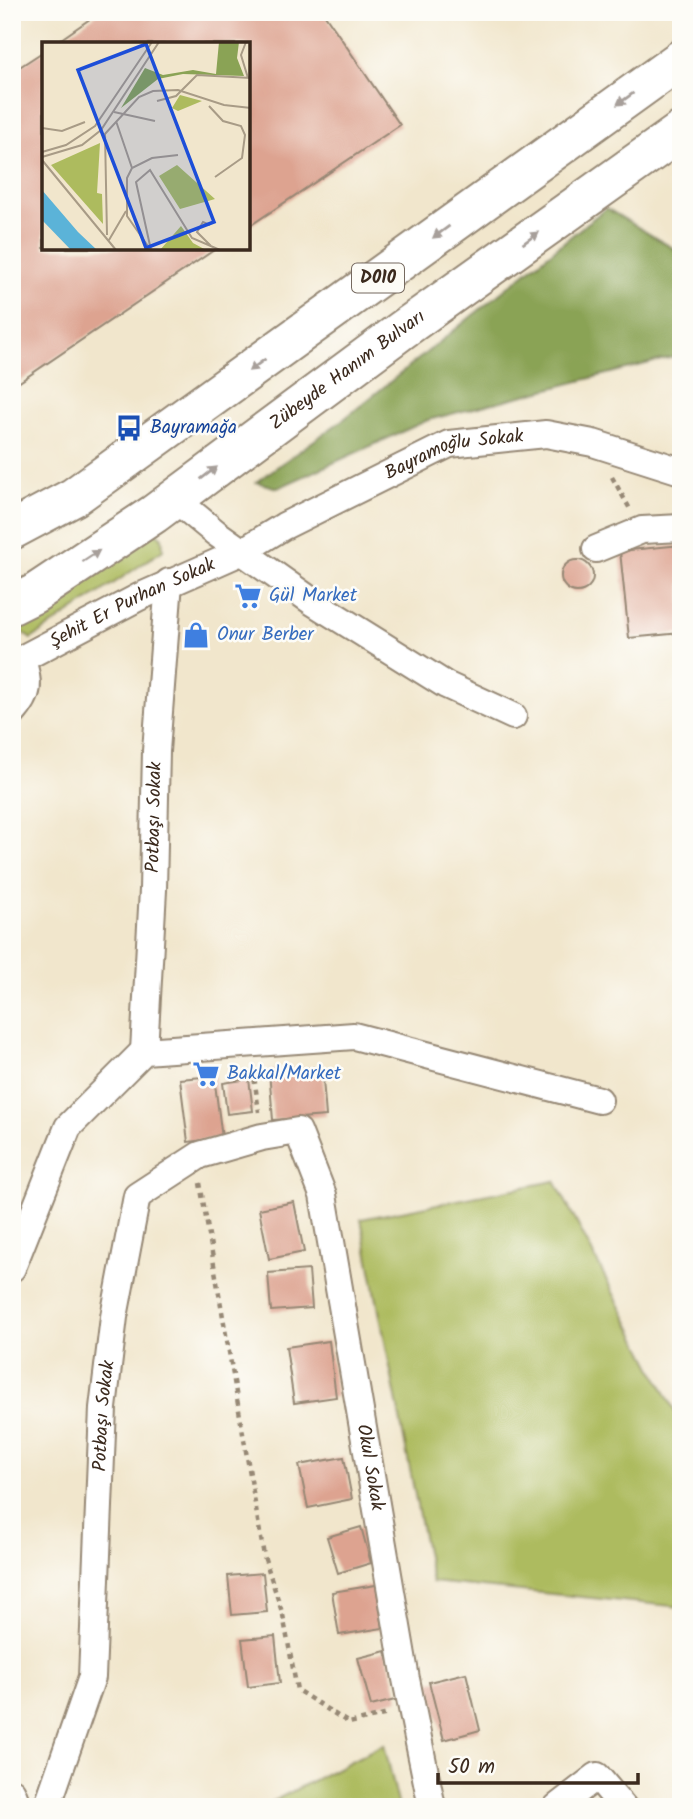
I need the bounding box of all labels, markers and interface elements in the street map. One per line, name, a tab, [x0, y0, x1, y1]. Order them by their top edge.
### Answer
inset map	[42, 42, 250, 250]
one-way arrow	[617, 91, 635, 106]
one-way arrow	[432, 225, 450, 239]
one-way arrow	[522, 231, 540, 245]
road number: D010	[352, 264, 404, 292]
street label: Zübeyde Hanım Bulvarı	[263, 303, 432, 438]
one-way arrow	[248, 358, 266, 372]
bus stop icon: Bayramağa	[114, 413, 144, 443]
place label: Bayramağa	[150, 413, 237, 443]
street label: Bayramoğlu Sokak	[380, 421, 525, 489]
one-way arrow	[200, 467, 218, 481]
street label: Şehit Er Purhan Sokak	[44, 550, 220, 657]
one-way arrow	[82, 550, 101, 563]
supermarket icon: Gül Market	[233, 581, 263, 611]
place label: Gül Market	[269, 581, 358, 611]
shop icon: Onur Berber	[181, 620, 211, 650]
place label: Onur Berber	[217, 620, 315, 650]
street label: Potbaşı Sokak	[138, 761, 171, 873]
supermarket icon: Bakkal/Market	[191, 1059, 221, 1089]
place label: Bakkal/Market	[227, 1059, 342, 1089]
street label: Potbaşı Sokak	[85, 1359, 124, 1472]
street label: Okul Sokak	[348, 1422, 392, 1513]
scale bar	[438, 1742, 637, 1786]
text: 50 m	[448, 1751, 495, 1784]

